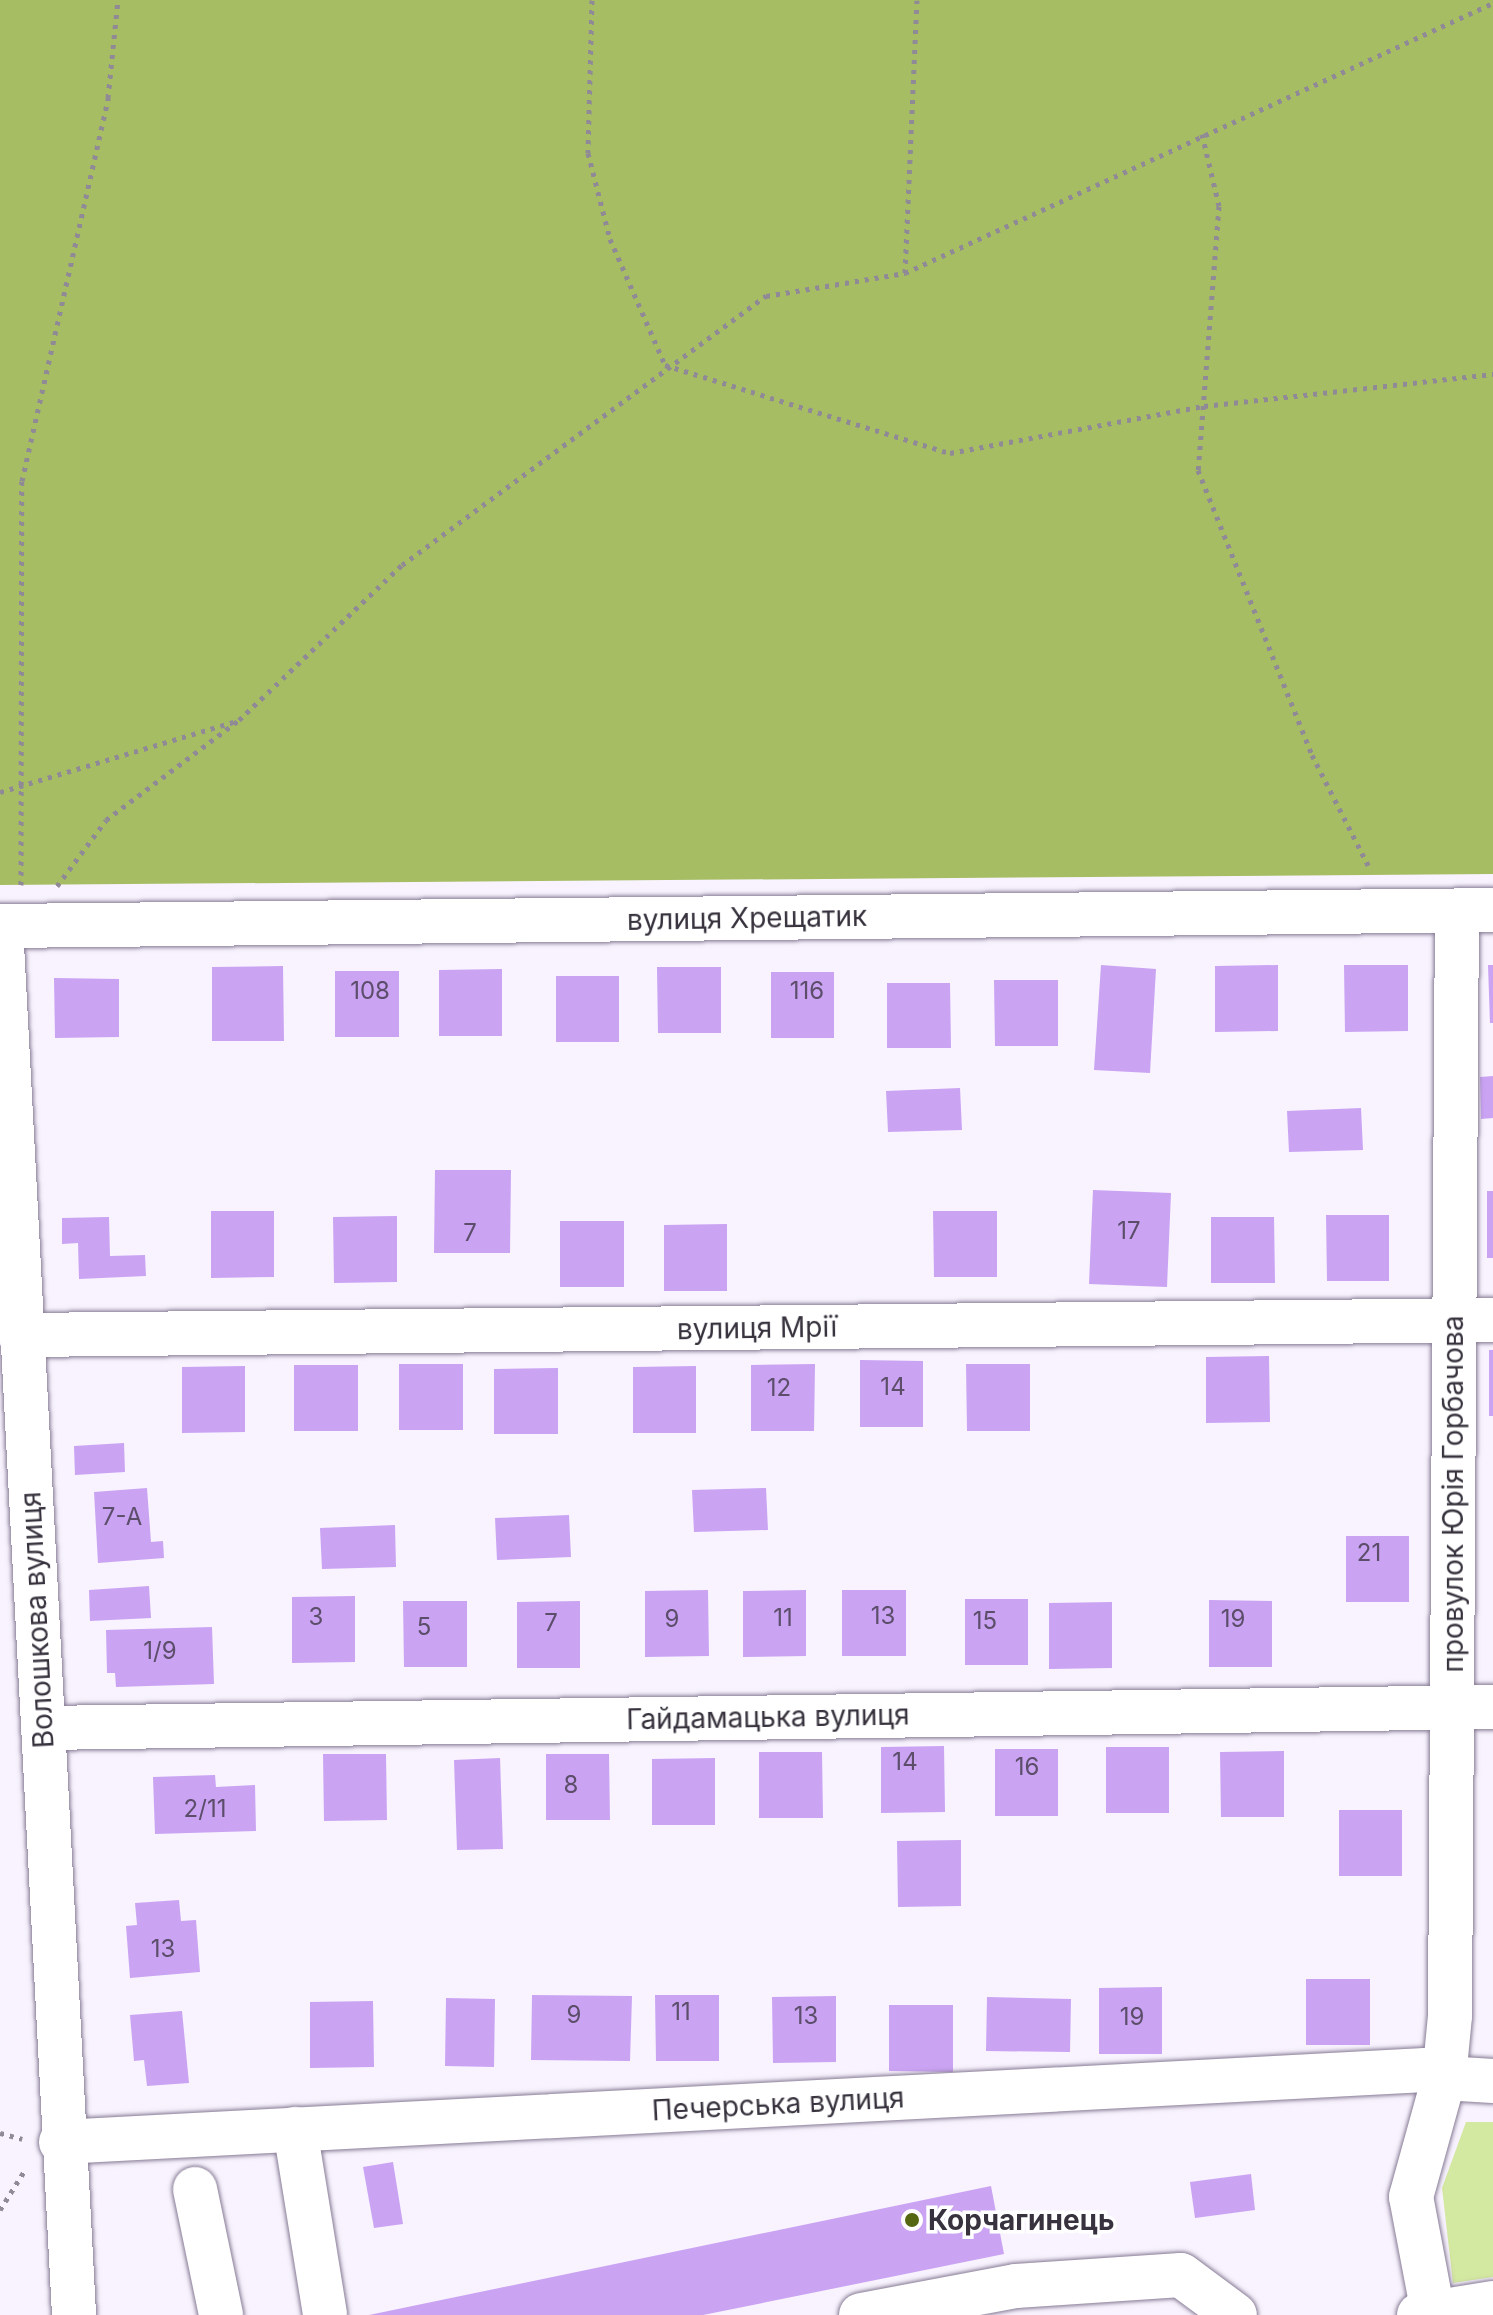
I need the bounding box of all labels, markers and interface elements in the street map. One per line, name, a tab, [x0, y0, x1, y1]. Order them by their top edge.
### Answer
street label: вулиця Хрещатик	[627, 899, 867, 937]
house number: 108	[350, 977, 390, 1005]
house number: 116	[790, 977, 824, 1005]
house number: 17	[1117, 1217, 1141, 1245]
house number: 7	[463, 1219, 477, 1247]
street label: вулиця Мрії	[677, 1310, 837, 1346]
street label: провулок Юрія Горбачова	[1436, 1315, 1470, 1673]
house number: 14	[880, 1373, 906, 1401]
house number: 12	[767, 1374, 791, 1402]
street label: Волошкова вулиця	[13, 1491, 61, 1749]
house number: 7-А	[102, 1503, 142, 1531]
house number: 21	[1357, 1539, 1381, 1567]
house number: 13	[871, 1602, 895, 1630]
house number: 3	[309, 1603, 323, 1631]
house number: 11	[773, 1604, 793, 1632]
house number: 9	[665, 1605, 679, 1633]
house number: 19	[1221, 1605, 1245, 1633]
house number: 15	[973, 1607, 997, 1635]
house number: 7	[544, 1609, 558, 1637]
house number: 5	[417, 1613, 431, 1641]
house number: 1/9	[143, 1637, 177, 1665]
street label: Гайдамацька вулиця	[626, 1698, 910, 1736]
house number: 14	[892, 1748, 918, 1776]
house number: 16	[1015, 1753, 1039, 1781]
house number: 8	[564, 1771, 578, 1799]
house number: 2/11	[184, 1795, 226, 1823]
house number: 13	[151, 1935, 175, 1963]
house number: 11	[671, 1998, 691, 2026]
house number: 9	[567, 2001, 581, 2029]
house number: 13	[794, 2002, 818, 2030]
house number: 19	[1120, 2003, 1144, 2031]
street label: Печерська вулиця	[651, 2081, 905, 2127]
place label: Корчагинець	[928, 2203, 1115, 2237]
marker: Корчагинець	[903, 2211, 921, 2229]

